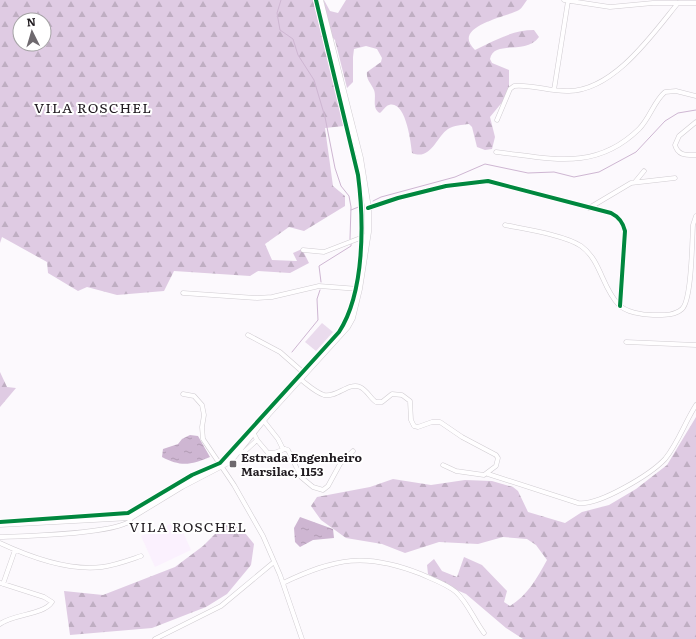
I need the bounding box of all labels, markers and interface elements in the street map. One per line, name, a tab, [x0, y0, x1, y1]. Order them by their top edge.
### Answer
north arrow	[12, 12, 52, 52]
text: N	[26, 13, 36, 29]
district label: VILA ROSCHEL	[34, 97, 152, 117]
place label: Estrada Engenheiro Marsilac, 1153	[241, 448, 362, 480]
marker: Estrada Engenheiro Marsilac, 1153	[228, 459, 238, 469]
district label: VILA ROSCHEL	[129, 516, 247, 536]

